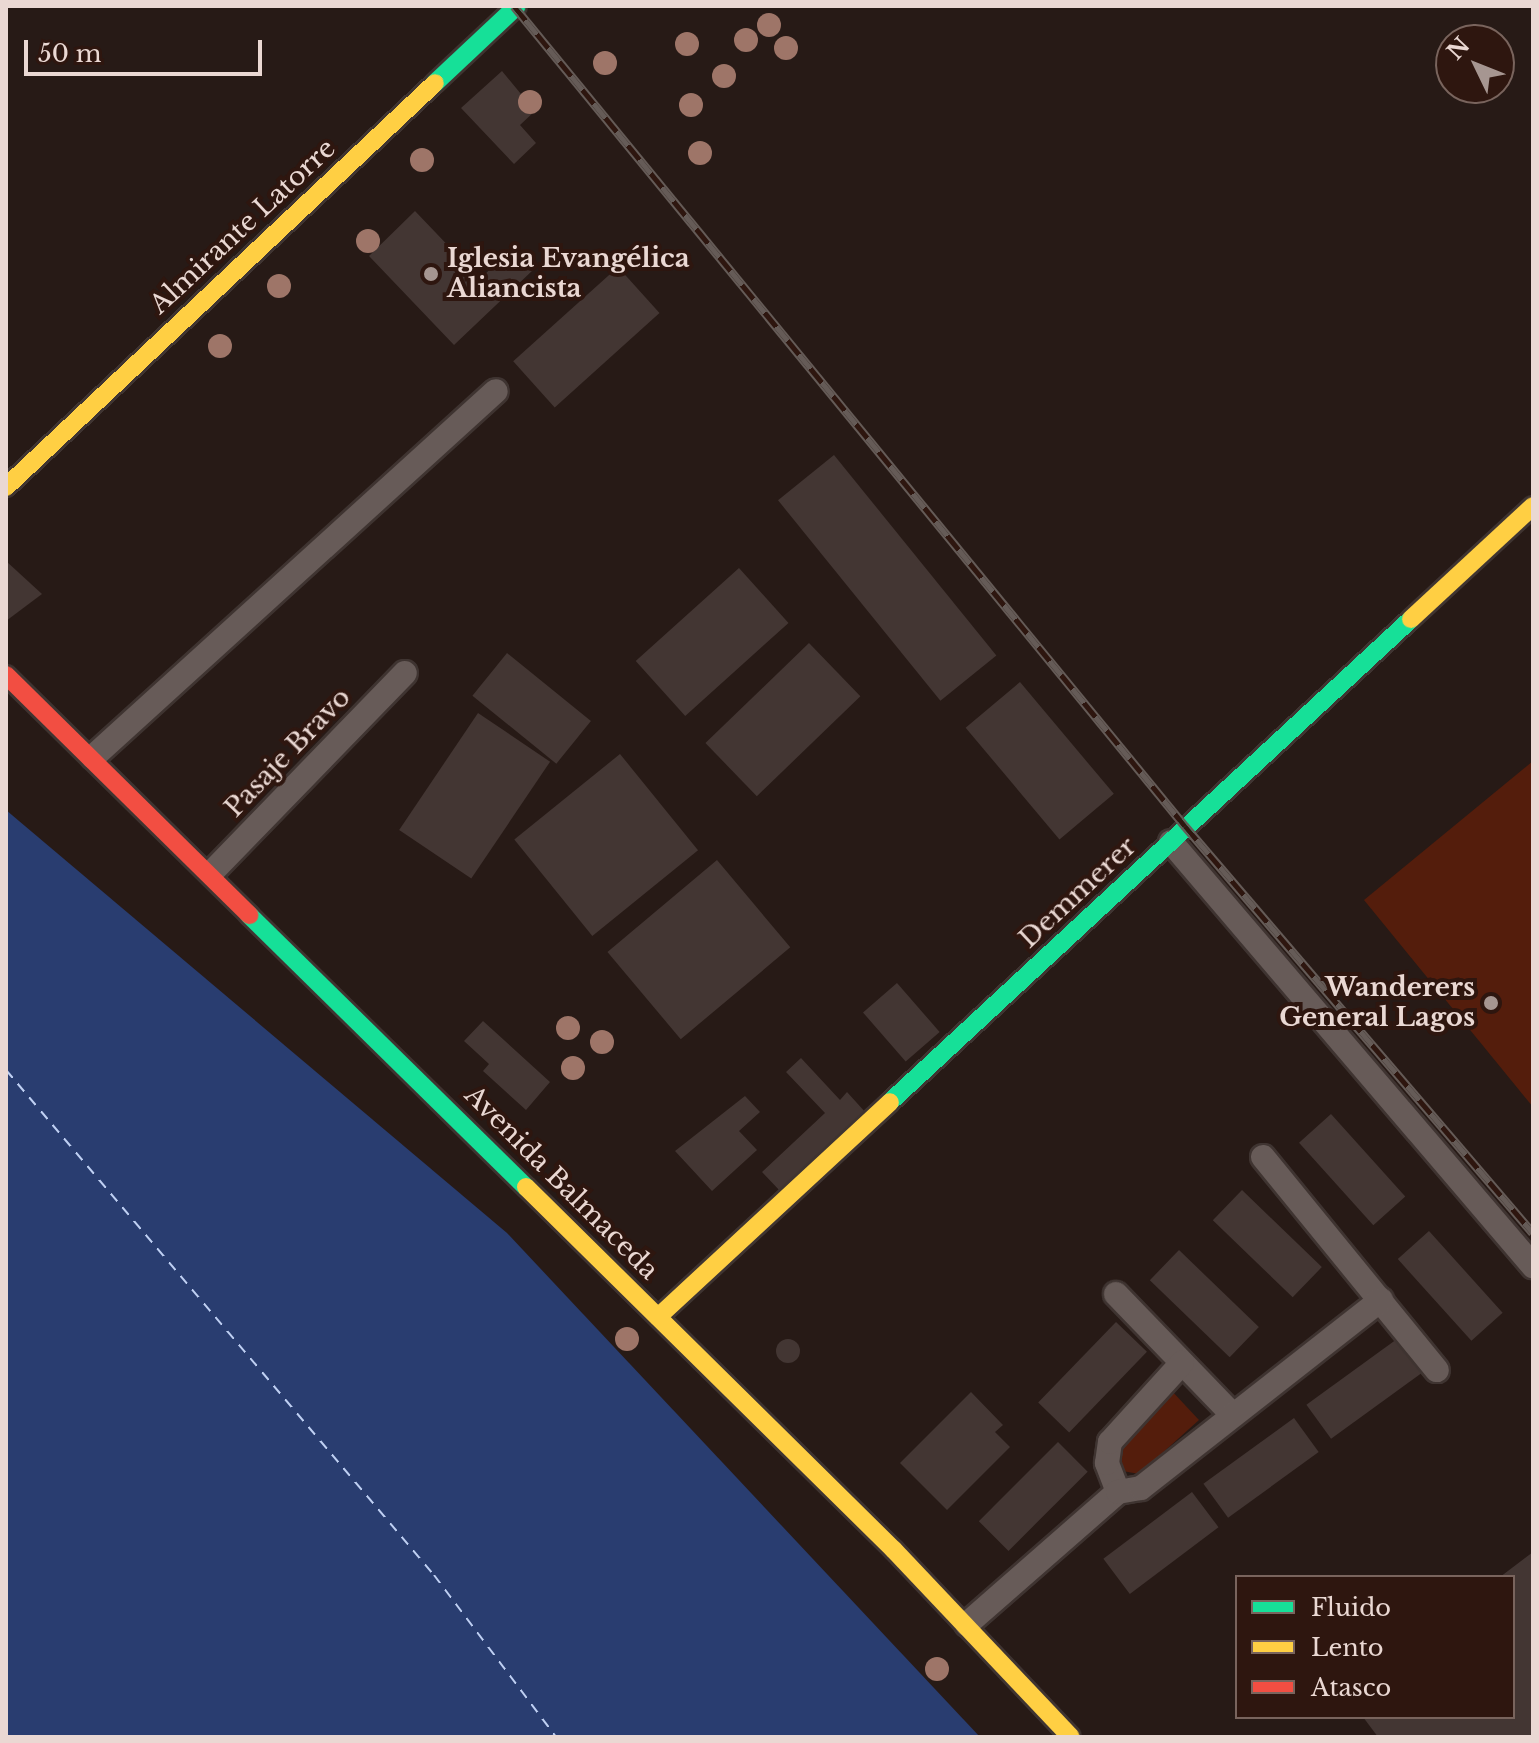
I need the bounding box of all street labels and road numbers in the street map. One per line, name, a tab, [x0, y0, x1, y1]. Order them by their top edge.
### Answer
street label: Almirante Latorre	[144, 133, 342, 321]
street label: Pasaje Bravo	[219, 682, 357, 824]
street label: Demmerer	[1013, 831, 1143, 955]
street label: Avenida Balmaceda	[458, 1080, 664, 1286]

